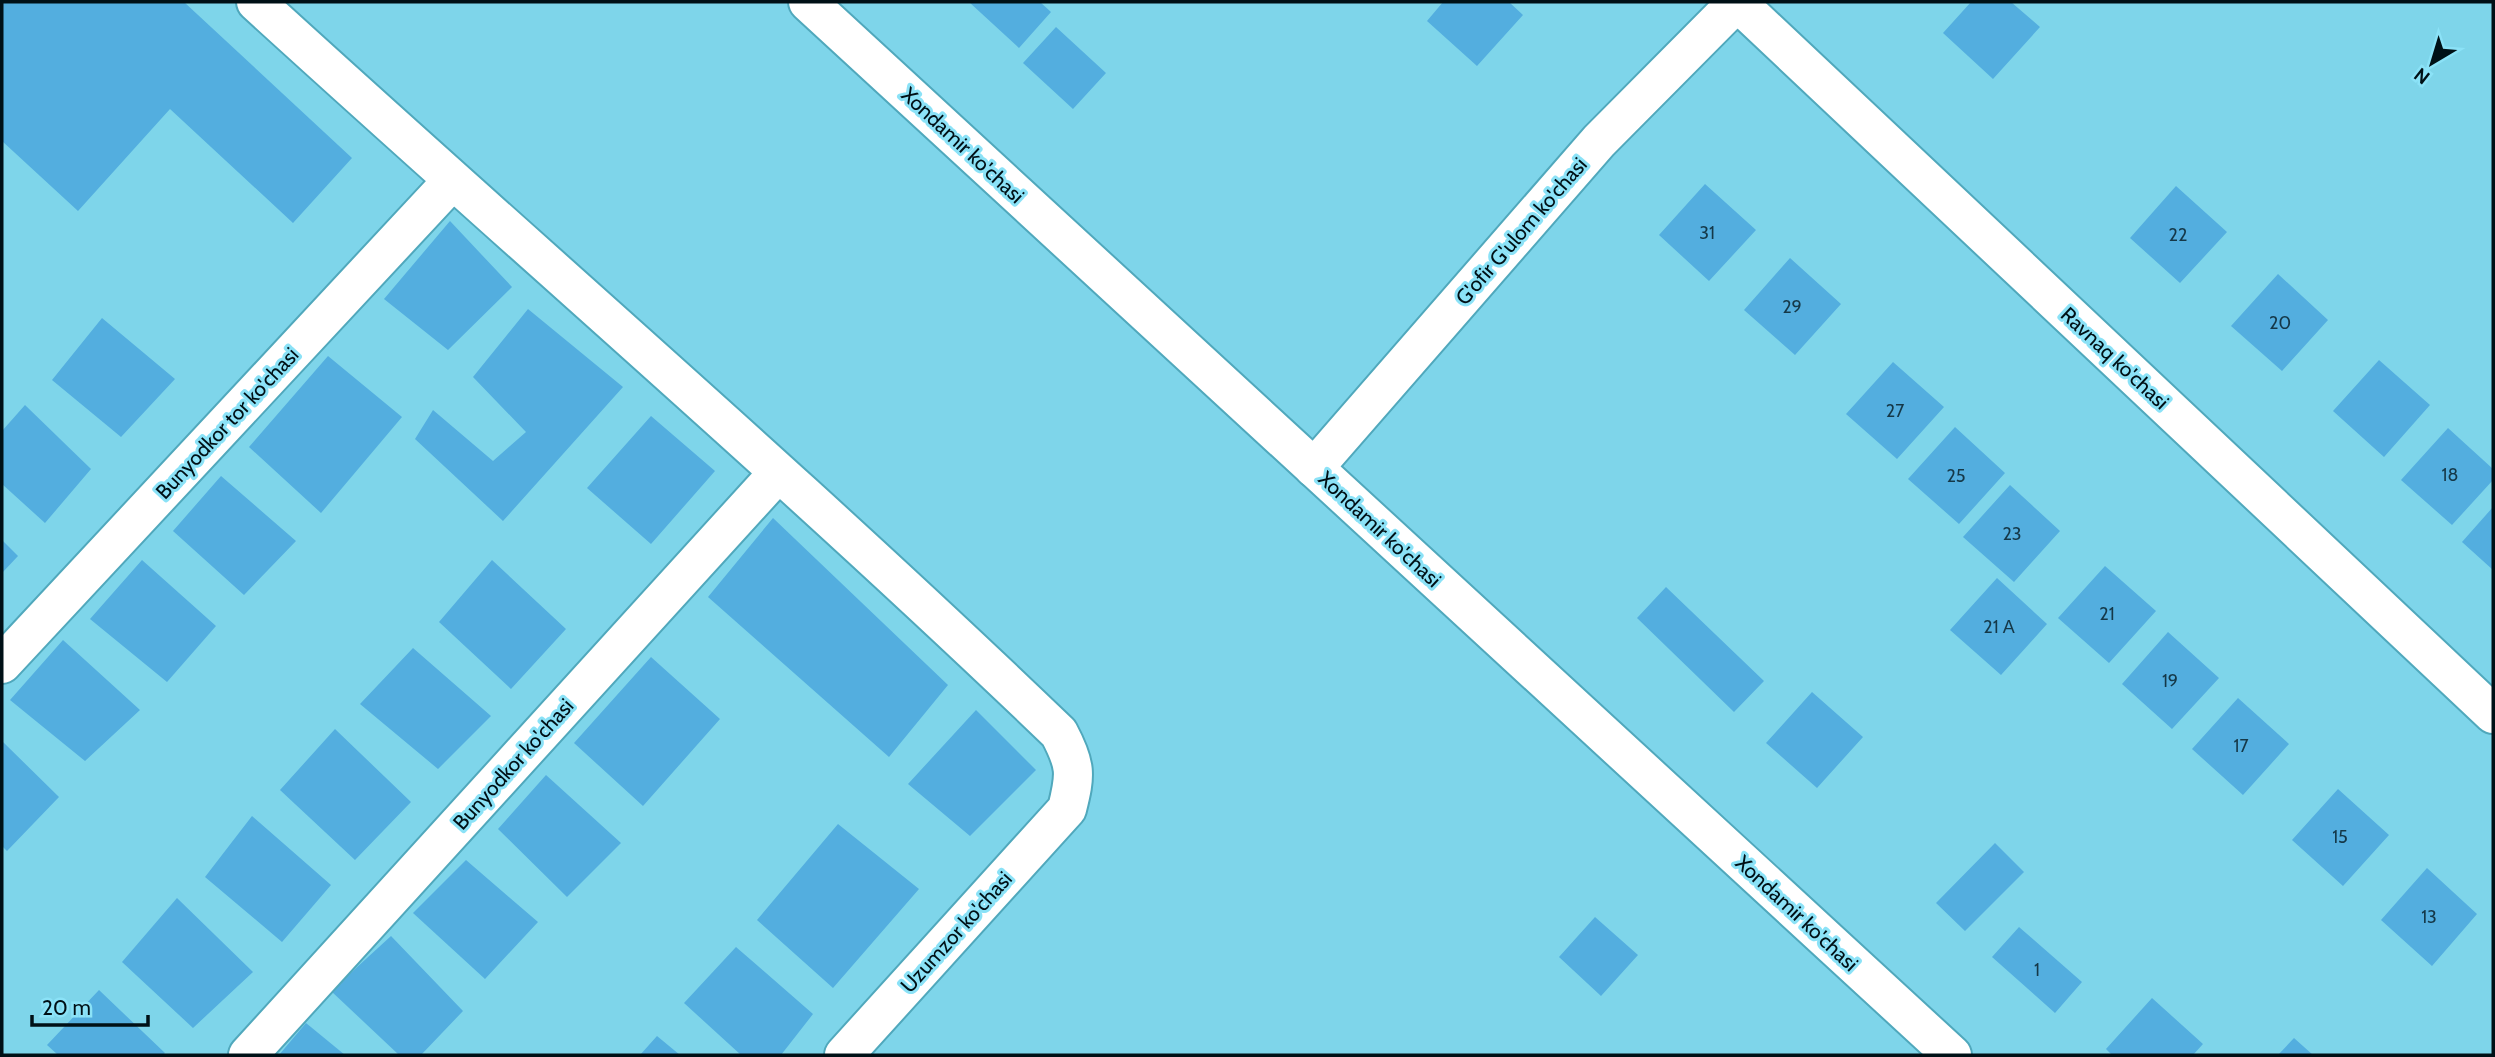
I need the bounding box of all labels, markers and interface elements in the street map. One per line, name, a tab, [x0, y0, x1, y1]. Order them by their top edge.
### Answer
north arrow	[2397, 28, 2467, 98]
text: N	[2409, 63, 2434, 89]
street label: Xondamir ko'chasi	[897, 82, 1029, 208]
street label: G'ofir G'ulom ko'chasi	[1450, 152, 1592, 310]
house number: 31	[1699, 222, 1715, 244]
house number: 22	[2169, 224, 2187, 246]
house number: 29	[1782, 296, 1802, 318]
street label: Ravnaq ko'chasi	[2056, 302, 2174, 414]
house number: 20	[2269, 312, 2291, 334]
street label: Bunyodkor tor ko'chasi	[150, 342, 304, 504]
house number: 27	[1886, 400, 1904, 422]
house number: 18	[2442, 464, 2458, 486]
house number: 25	[1946, 465, 1966, 487]
street label: Xondamir ko'chasi	[1314, 466, 1446, 592]
house number: 23	[2002, 523, 2022, 545]
house number: 21	[2099, 603, 2115, 625]
house number: 21 А	[1983, 616, 2015, 638]
house number: 19	[2162, 670, 2178, 692]
street label: Bunyodkor ko'chasi	[448, 693, 578, 835]
house number: 17	[2234, 735, 2248, 757]
house number: 15	[2332, 826, 2348, 848]
street label: Xondamir ko'chasi	[1731, 850, 1863, 976]
street label: Uzumzor ko'chasi	[895, 866, 1017, 998]
house number: 13	[2421, 906, 2437, 928]
house number: 1	[2034, 959, 2040, 981]
scale bar	[32, 984, 147, 1028]
text: 20 m	[42, 995, 91, 1020]

